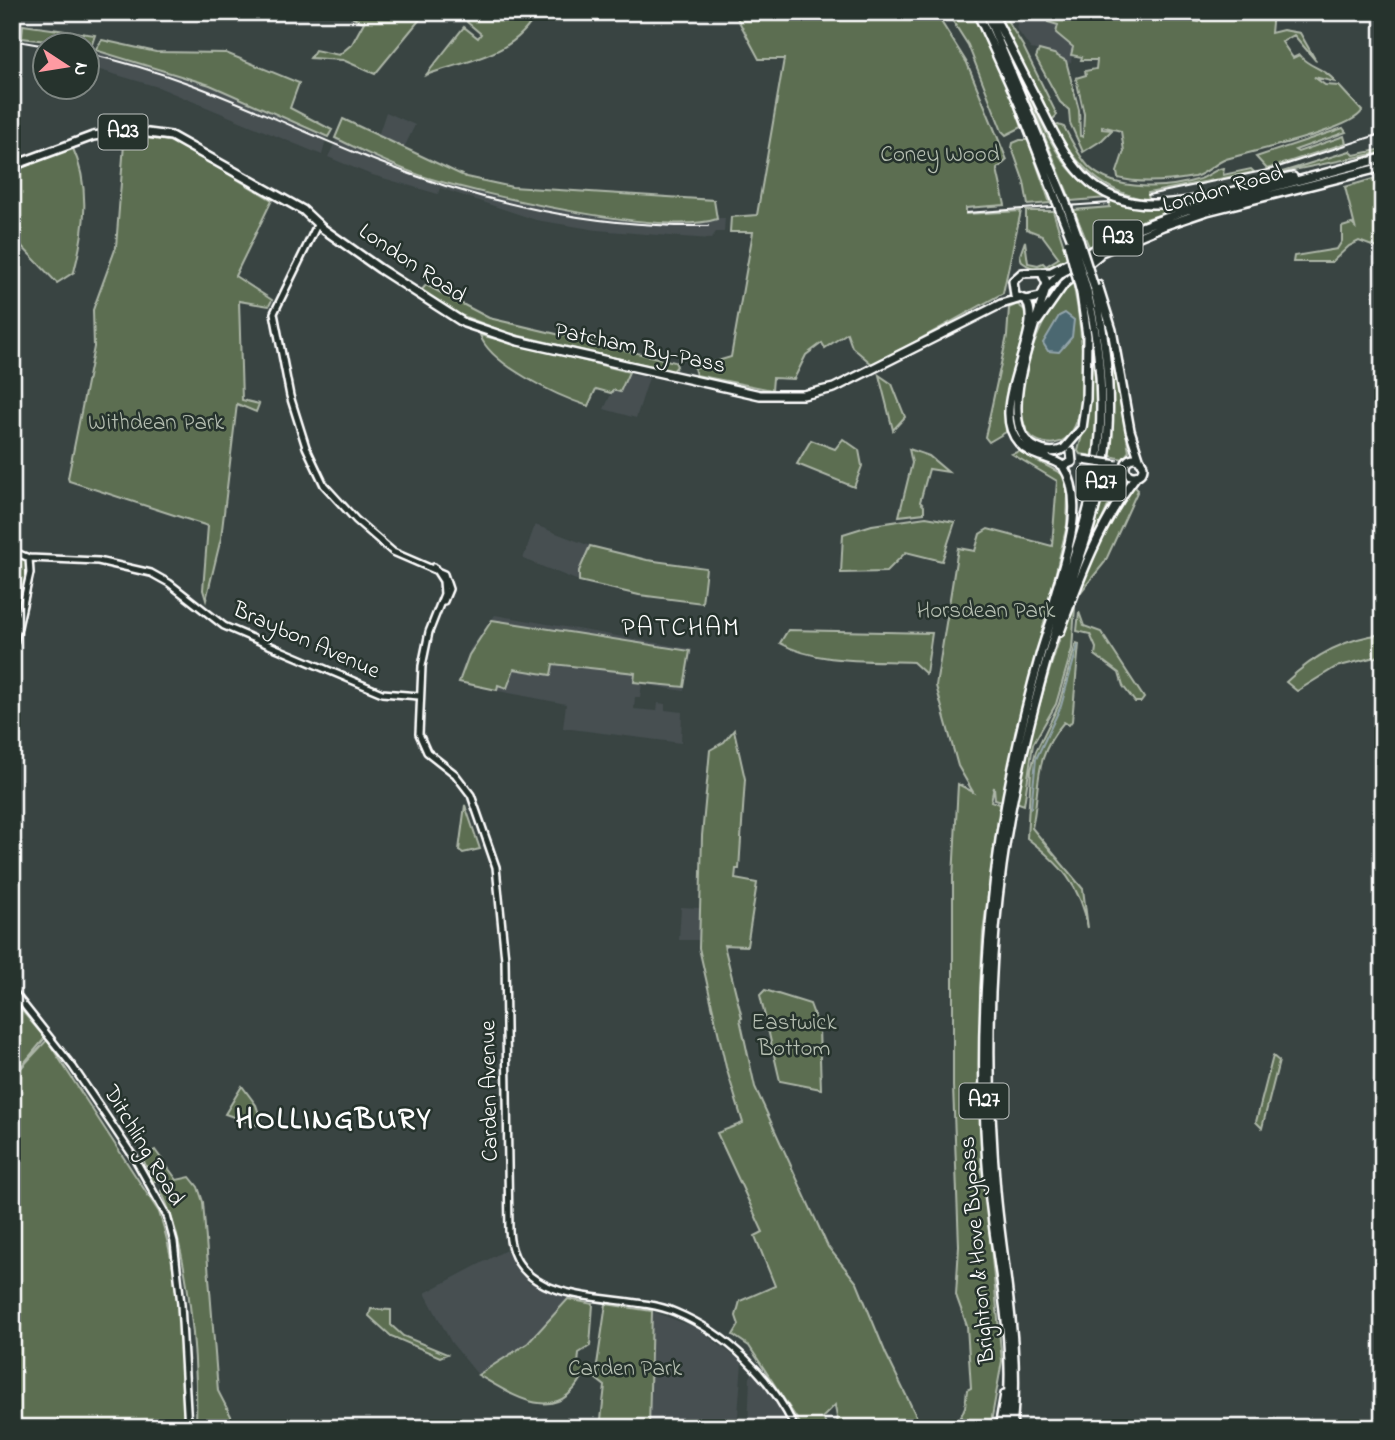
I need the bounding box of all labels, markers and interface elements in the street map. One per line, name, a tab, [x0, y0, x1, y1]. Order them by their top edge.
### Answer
north arrow	[32, 32, 102, 102]
text: N	[66, 60, 95, 78]
road number: A23	[99, 114, 148, 150]
park label: Coney Wood	[880, 139, 1000, 174]
street label: London Road	[1159, 157, 1287, 223]
street label: London Road	[351, 216, 473, 312]
road number: A23	[1094, 220, 1142, 256]
street label: Patcham By-Pass	[551, 315, 728, 385]
park label: Withdean Park	[88, 407, 225, 440]
road number: A27	[1076, 466, 1126, 500]
street label: Braybon Avenue	[225, 593, 385, 690]
park label: Horsdean Park	[917, 595, 1056, 628]
district label: PATCHAM	[621, 610, 741, 648]
park label: Eastwick Bottom	[751, 1007, 838, 1066]
street label: Carden Avenue	[472, 1019, 508, 1162]
street label: Ditchling Road	[93, 1079, 192, 1213]
road number: A27	[960, 1084, 1009, 1118]
district label: HOLLINGBURY	[236, 1099, 432, 1143]
street label: Brighton & Hove Bypass	[952, 1135, 1006, 1366]
park label: Carden Park	[568, 1353, 683, 1386]

